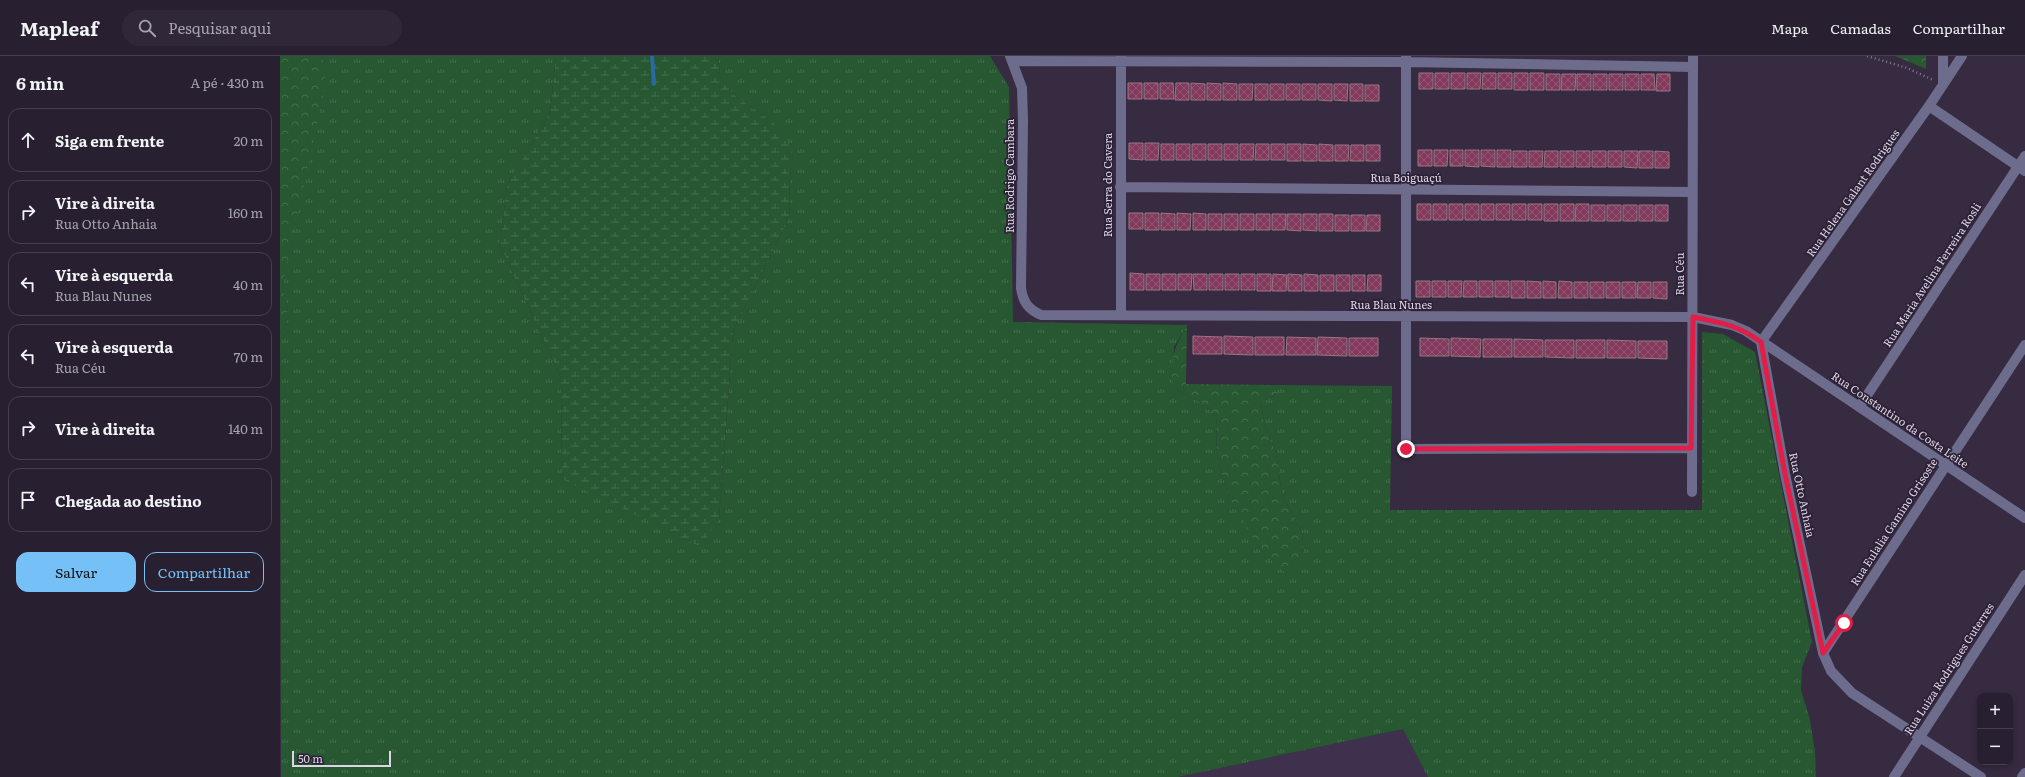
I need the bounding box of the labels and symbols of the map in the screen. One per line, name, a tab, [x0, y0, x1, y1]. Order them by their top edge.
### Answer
street label: Rua Rodrigo Cambara	[1001, 119, 1017, 233]
street label: Rua Helena Galant Rodrigues	[1802, 125, 1902, 259]
street label: Rua Serra do Cavera	[1099, 133, 1115, 237]
street label: Rua Boiguaçú	[1370, 169, 1442, 185]
street label: Rua Maria Avelina Ferreira Rosli	[1878, 199, 1984, 350]
street label: Rua Céu	[1671, 253, 1687, 295]
street label: Rua Blau Nunes	[1350, 296, 1432, 312]
street label: Rua Constantino da Costa Leite	[1829, 367, 1972, 471]
route end	[1397, 440, 1415, 458]
street label: Rua Otto Anhaia	[1786, 451, 1820, 539]
street label: Rua Eulalia Gamino Grisoste	[1846, 454, 1941, 588]
street label: Rua Luiza Rodrigues Guterres	[1899, 599, 1997, 738]
route start	[1835, 614, 1853, 632]
scale bar	[292, 749, 391, 768]

